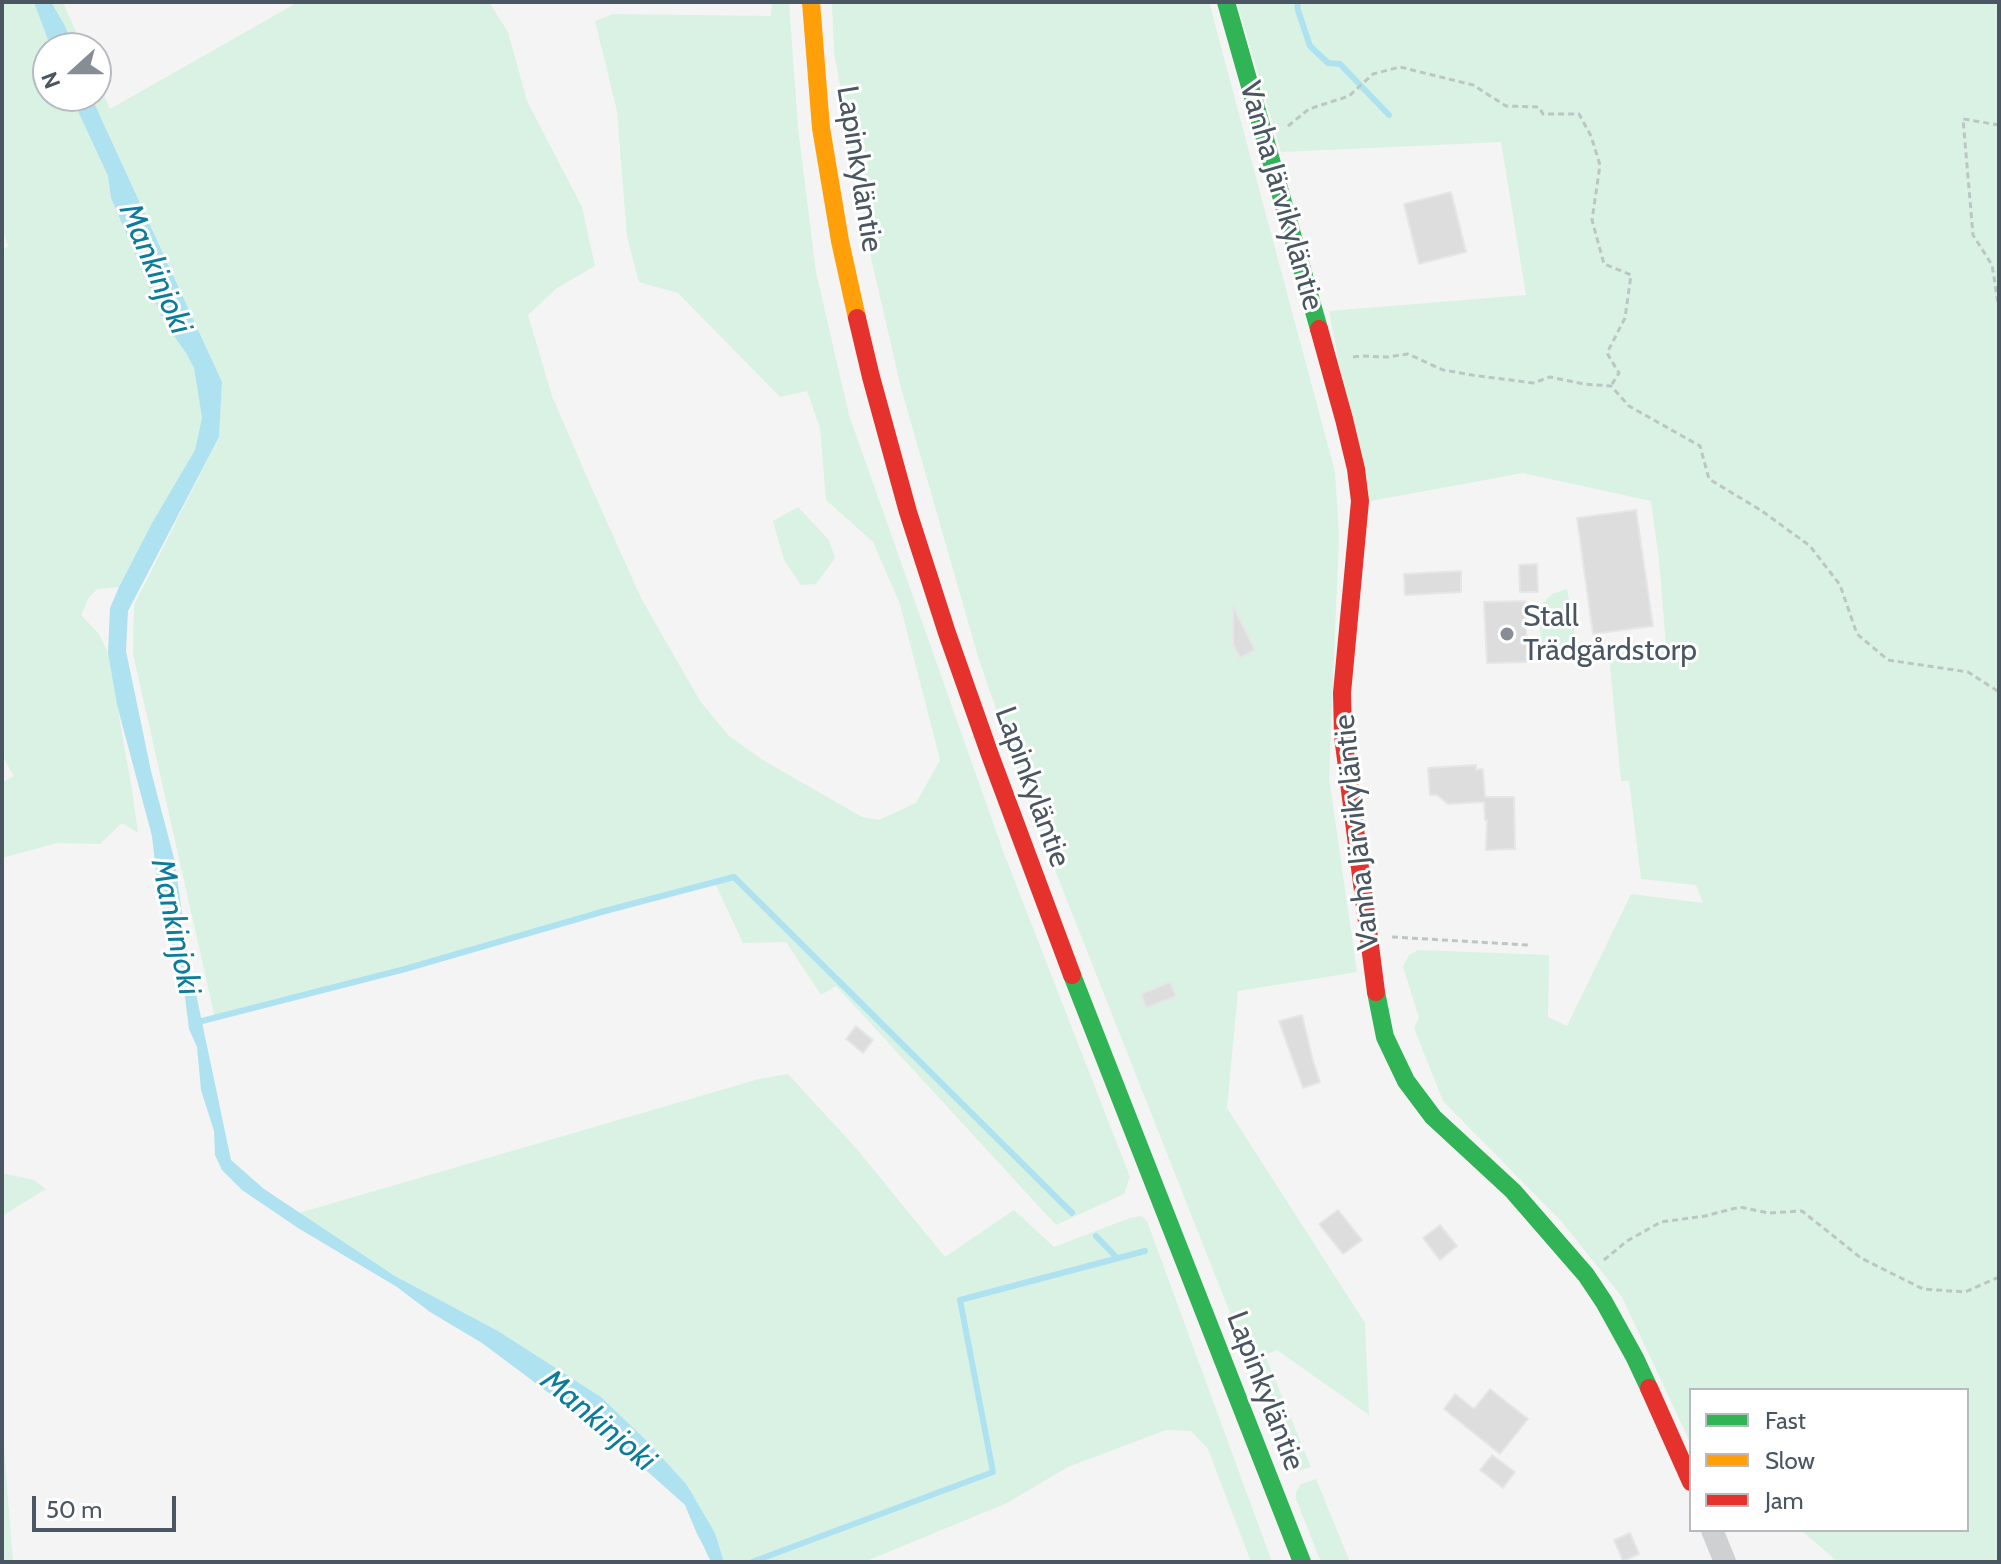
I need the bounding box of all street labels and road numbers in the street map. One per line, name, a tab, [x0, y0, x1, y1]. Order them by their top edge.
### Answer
street label: Vanha Järvikyläntie	[1231, 77, 1331, 315]
street label: Lapinkyläntie	[828, 83, 890, 255]
street label: Lapinkyläntie	[986, 702, 1078, 872]
street label: Vanha Järvikyläntie	[1327, 713, 1387, 951]
street label: Lapinkyläntie	[1218, 1306, 1312, 1476]

